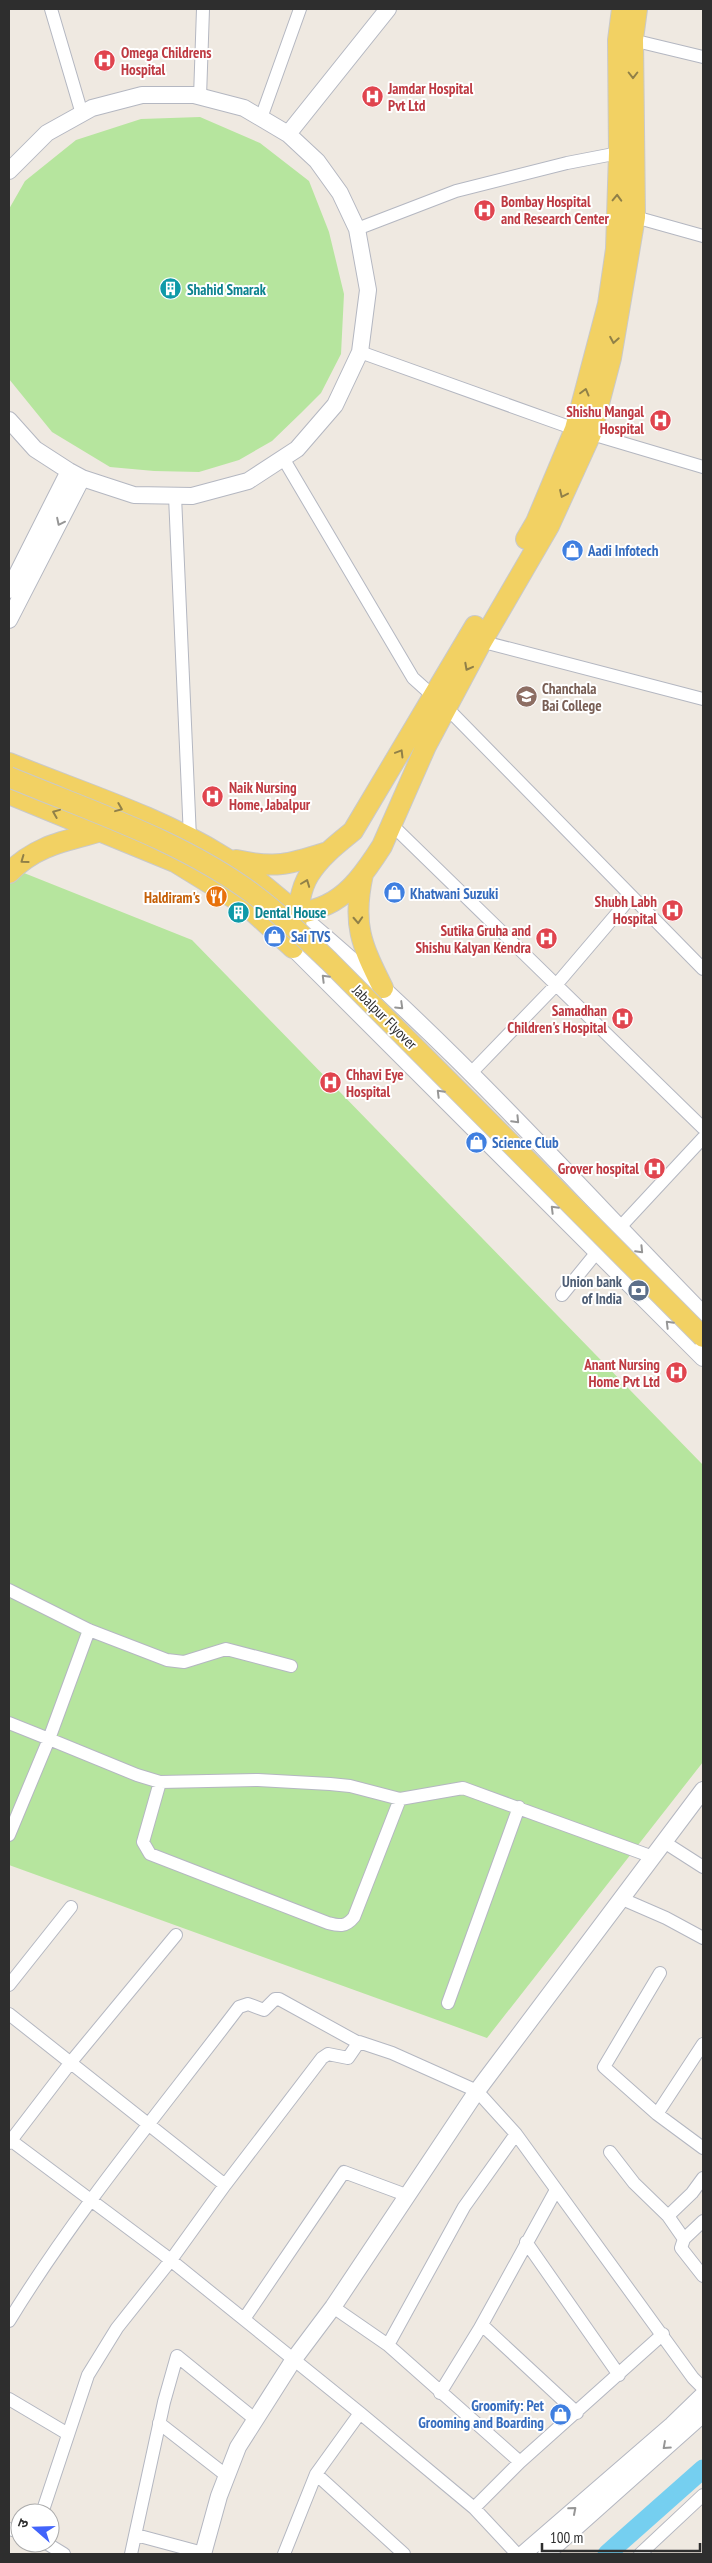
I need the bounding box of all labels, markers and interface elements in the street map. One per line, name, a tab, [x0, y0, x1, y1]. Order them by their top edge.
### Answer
place label: Omega Childrens Hospital	[121, 43, 211, 79]
hospital icon: Omega Childrens Hospital	[93, 49, 117, 73]
one-way arrow	[628, 71, 638, 79]
place label: Jamdar Hospital Pvt Ltd	[387, 79, 473, 115]
hospital icon: Jamdar Hospital Pvt Ltd	[360, 85, 384, 109]
place label: Bombay Hospital and Research Center	[501, 192, 610, 228]
one-way arrow	[612, 193, 623, 201]
hospital icon: Bombay Hospital and Research Center	[473, 198, 497, 222]
building icon: Shahid Smarak	[159, 277, 183, 301]
place label: Shahid Smarak	[187, 280, 267, 299]
one-way arrow	[610, 336, 620, 345]
one-way arrow	[580, 388, 590, 396]
place label: Shishu Mangal Hospital	[566, 402, 644, 438]
hospital icon: Shishu Mangal Hospital	[648, 408, 672, 432]
one-way arrow	[559, 489, 570, 498]
one-way arrow	[55, 517, 66, 526]
shop icon: Aadi Infotech	[560, 538, 584, 562]
place label: Aadi Infotech	[587, 541, 659, 560]
one-way arrow	[464, 661, 474, 670]
place label: Chanchala Bai College	[542, 679, 602, 715]
school or university icon: Chanchala Bai College	[514, 685, 538, 709]
one-way arrow	[393, 749, 403, 758]
place label: Naik Nursing Home, Jabalpur	[229, 778, 311, 814]
hospital icon: Naik Nursing Home, Jabalpur	[201, 784, 225, 808]
one-way arrow	[114, 801, 123, 812]
one-way arrow	[52, 808, 61, 819]
one-way arrow	[21, 854, 30, 862]
one-way arrow	[300, 879, 310, 888]
shop icon: Khatwani Suzuki	[382, 881, 406, 905]
place label: Khatwani Suzuki	[410, 884, 498, 903]
restaurant icon: Haldiram's	[204, 885, 228, 909]
place label: Haldiram's	[144, 888, 200, 907]
place label: Shubh Labh Hospital	[595, 892, 657, 928]
hospital icon: Shubh Labh Hospital	[661, 898, 685, 922]
building icon: Dental House	[227, 900, 251, 924]
place label: Dental House	[255, 903, 327, 922]
one-way arrow	[353, 917, 364, 925]
place label: Sutika Gruha and Shishu Kalyan Kendra	[416, 921, 531, 957]
shop icon: Sai TVS	[263, 924, 287, 948]
place label: Sai TVS	[291, 927, 331, 946]
hospital icon: Sutika Gruha and Shishu Kalyan Kendra	[535, 927, 559, 951]
one-way arrow	[322, 975, 331, 984]
street label: Jabalpur Flyover	[348, 980, 422, 1054]
one-way arrow	[395, 1000, 404, 1009]
place label: Samadhan Children's Hospital	[507, 1001, 607, 1037]
hospital icon: Samadhan Children's Hospital	[611, 1007, 635, 1031]
place label: Chhavi Eye Hospital	[346, 1065, 404, 1101]
hospital icon: Chhavi Eye Hospital	[318, 1071, 342, 1095]
one-way arrow	[436, 1090, 445, 1099]
one-way arrow	[510, 1115, 519, 1124]
shop icon: Science Club	[464, 1130, 488, 1154]
place label: Science Club	[492, 1133, 559, 1152]
hospital icon: Grover hospital	[643, 1156, 667, 1180]
place label: Grover hospital	[558, 1159, 639, 1178]
one-way arrow	[551, 1206, 560, 1215]
one-way arrow	[634, 1244, 643, 1253]
place label: Union bank of India	[562, 1272, 623, 1308]
bank icon: Union bank of India	[626, 1278, 650, 1302]
one-way arrow	[666, 1321, 675, 1330]
place label: Anant Nursing Home Pvt Ltd	[583, 1355, 660, 1391]
hospital icon: Anant Nursing Home Pvt Ltd	[664, 1361, 688, 1385]
place label: Groomify: Pet Grooming and Boarding	[418, 2396, 545, 2432]
shop icon: Groomify: Pet Grooming and Boarding	[548, 2402, 572, 2426]
one-way arrow	[663, 2441, 672, 2450]
north arrow	[10, 2503, 60, 2553]
one-way arrow	[567, 2507, 576, 2516]
text: उ	[13, 2516, 33, 2530]
scale bar	[542, 2520, 700, 2552]
text: 100 m	[550, 2528, 583, 2547]

